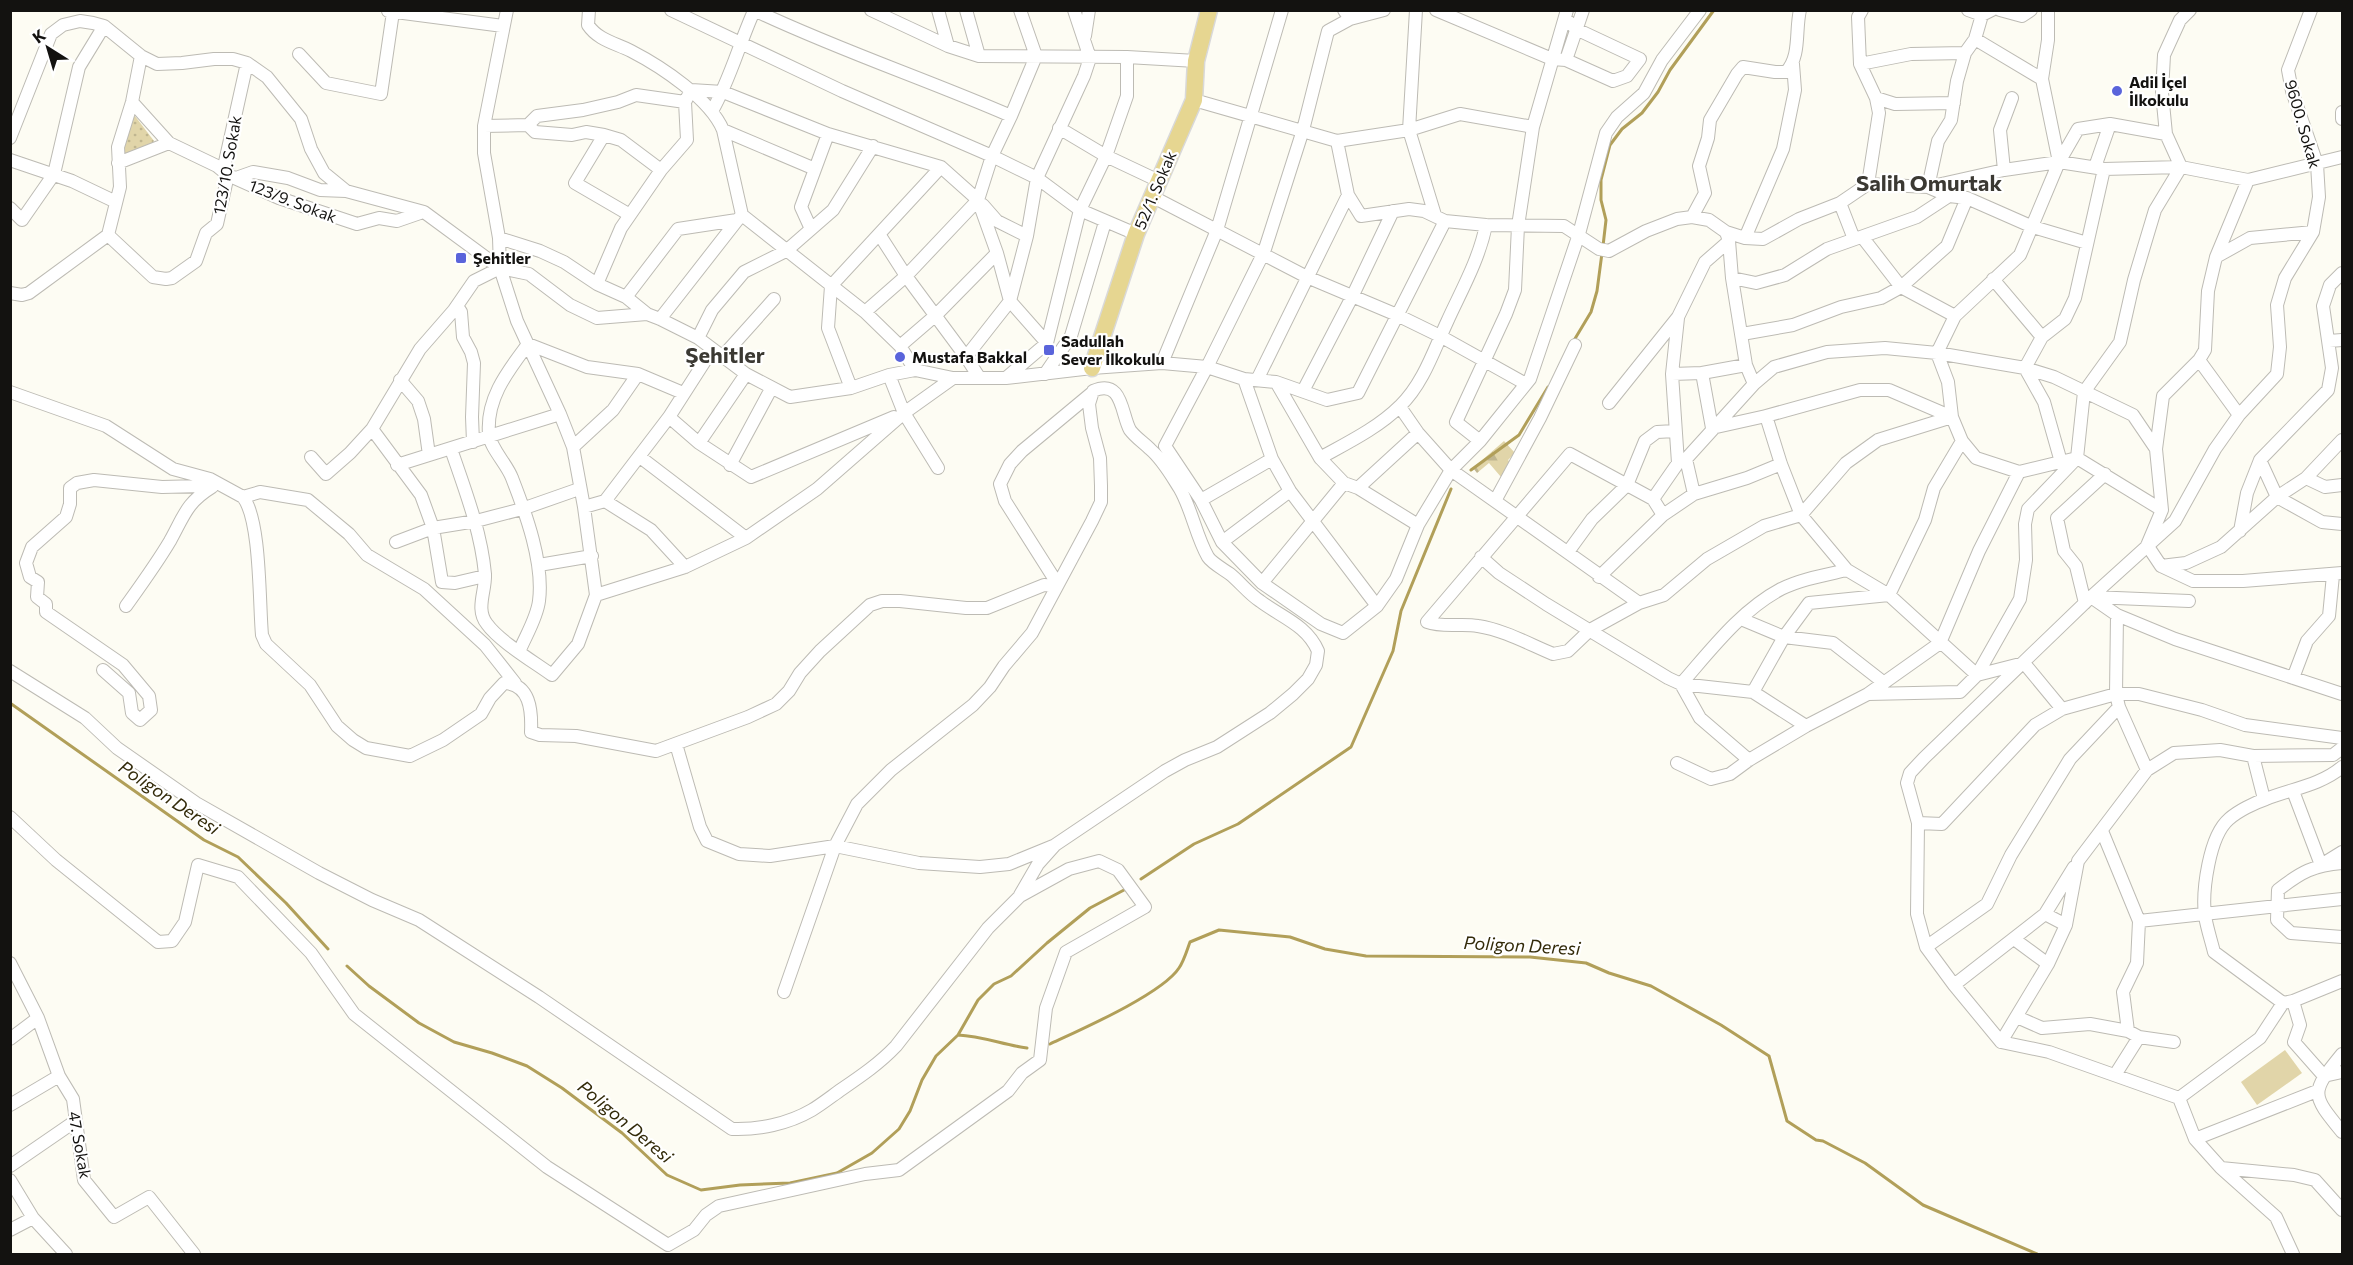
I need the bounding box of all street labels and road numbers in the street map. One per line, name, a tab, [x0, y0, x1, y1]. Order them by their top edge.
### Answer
street label: 9600. Sokak	[2282, 77, 2325, 171]
street label: 123/10. Sokak	[208, 114, 245, 216]
street label: 52/1. Sokak	[1129, 147, 1180, 232]
street label: 123/9. Sokak	[247, 175, 340, 226]
street label: 47. Sokak	[65, 1110, 96, 1180]

